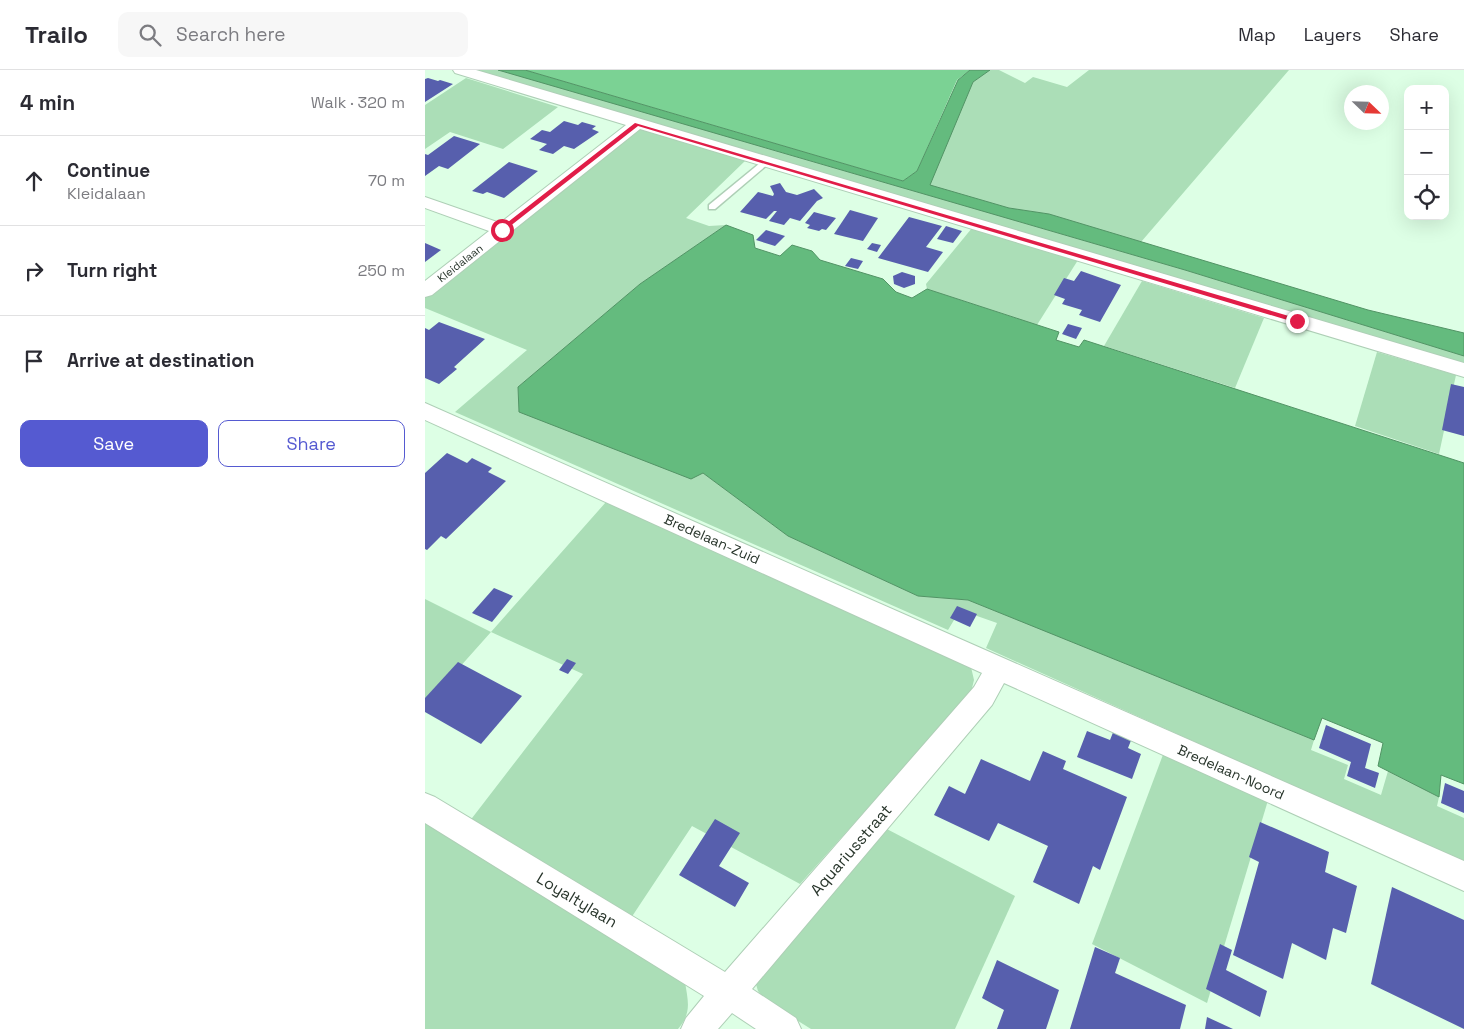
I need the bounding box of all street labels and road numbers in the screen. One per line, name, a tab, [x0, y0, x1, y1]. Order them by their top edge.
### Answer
street label: Kleidalaan	[434, 241, 486, 285]
street label: Bredelaan-Zuid	[661, 510, 763, 568]
street label: Bredelaan-Noord	[1175, 740, 1287, 804]
street label: Aquariusstraat	[806, 800, 896, 900]
street label: Loyaltylaan	[533, 868, 621, 932]

